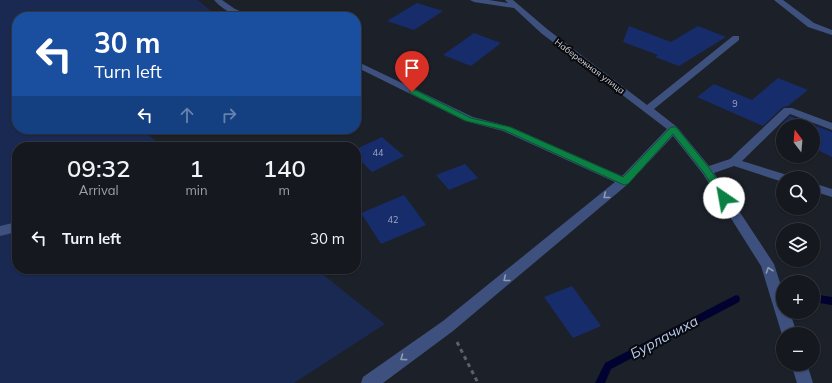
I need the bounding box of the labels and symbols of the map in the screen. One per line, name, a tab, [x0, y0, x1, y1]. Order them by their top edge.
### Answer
street label: Набережная улица	[552, 36, 627, 97]
pin	[395, 51, 429, 92]
house number: 9	[732, 98, 738, 109]
north arrow	[776, 119, 820, 163]
house number: 44	[373, 147, 384, 158]
position arrow	[703, 177, 745, 219]
one-way arrow	[604, 192, 611, 199]
house number: 42	[388, 214, 398, 225]
one-way arrow	[765, 267, 774, 274]
one-way arrow	[503, 274, 510, 281]
water label: Бурлачиха	[627, 311, 702, 362]
one-way arrow	[401, 353, 408, 360]

